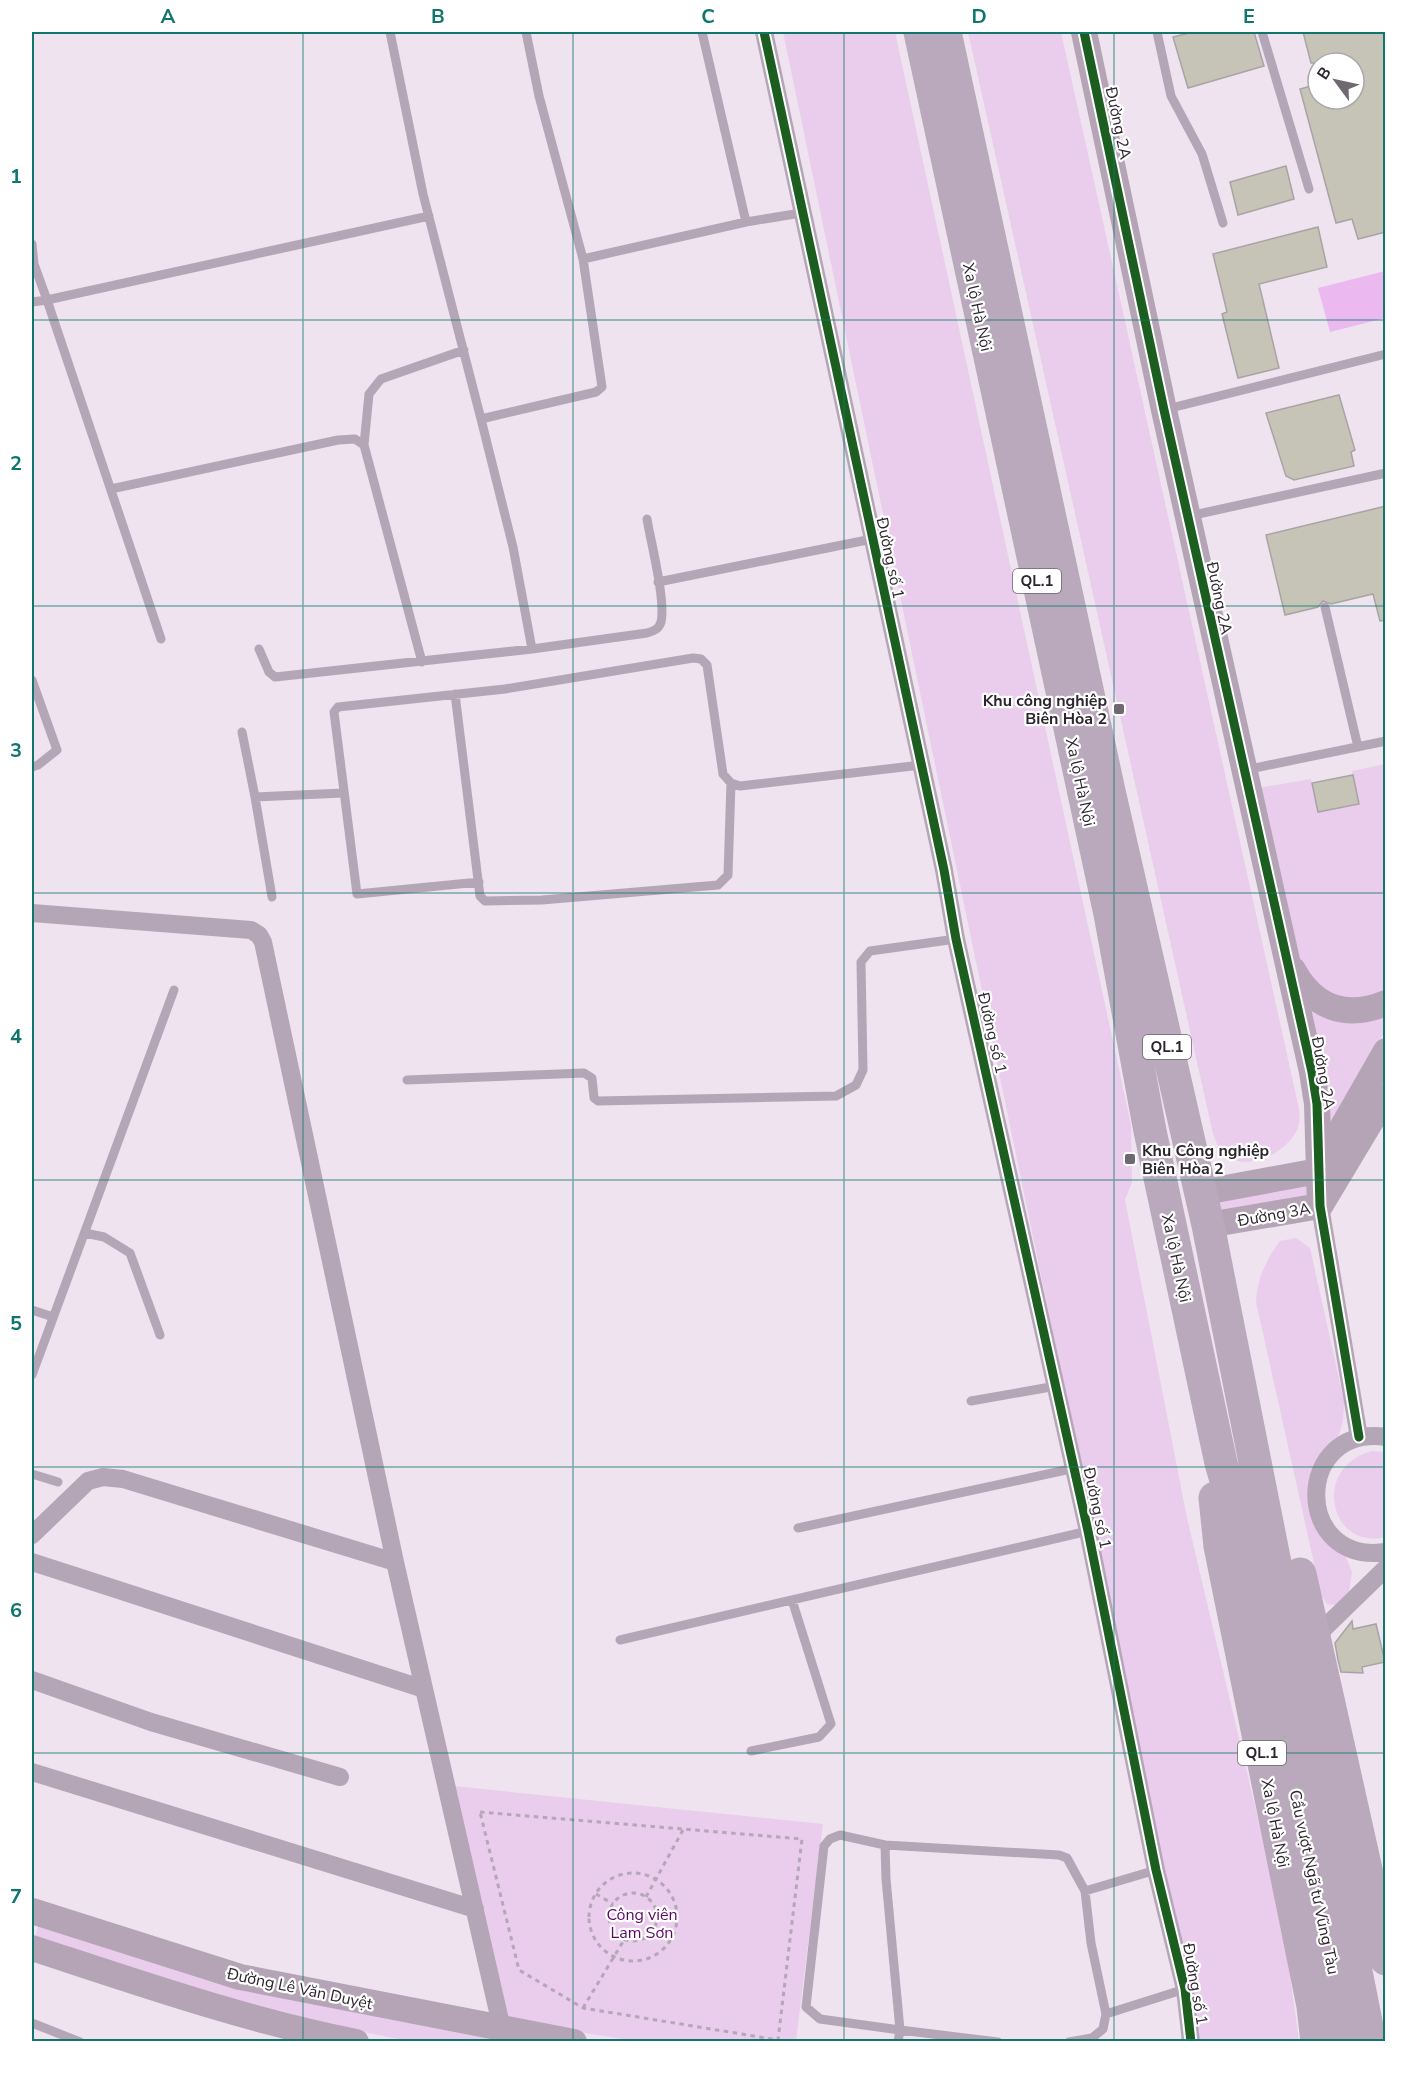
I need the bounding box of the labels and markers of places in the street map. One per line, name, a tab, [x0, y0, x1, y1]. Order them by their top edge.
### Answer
place label: Khu công nghiệp Biên Hòa 2	[983, 690, 1107, 730]
marker: Khu công nghiệp Biên Hòa 2	[1112, 702, 1126, 716]
place label: Khu Công nghiệp Biên Hòa 2	[1142, 1140, 1269, 1180]
marker: Khu Công nghiệp Biên Hòa 2	[1123, 1152, 1137, 1166]

